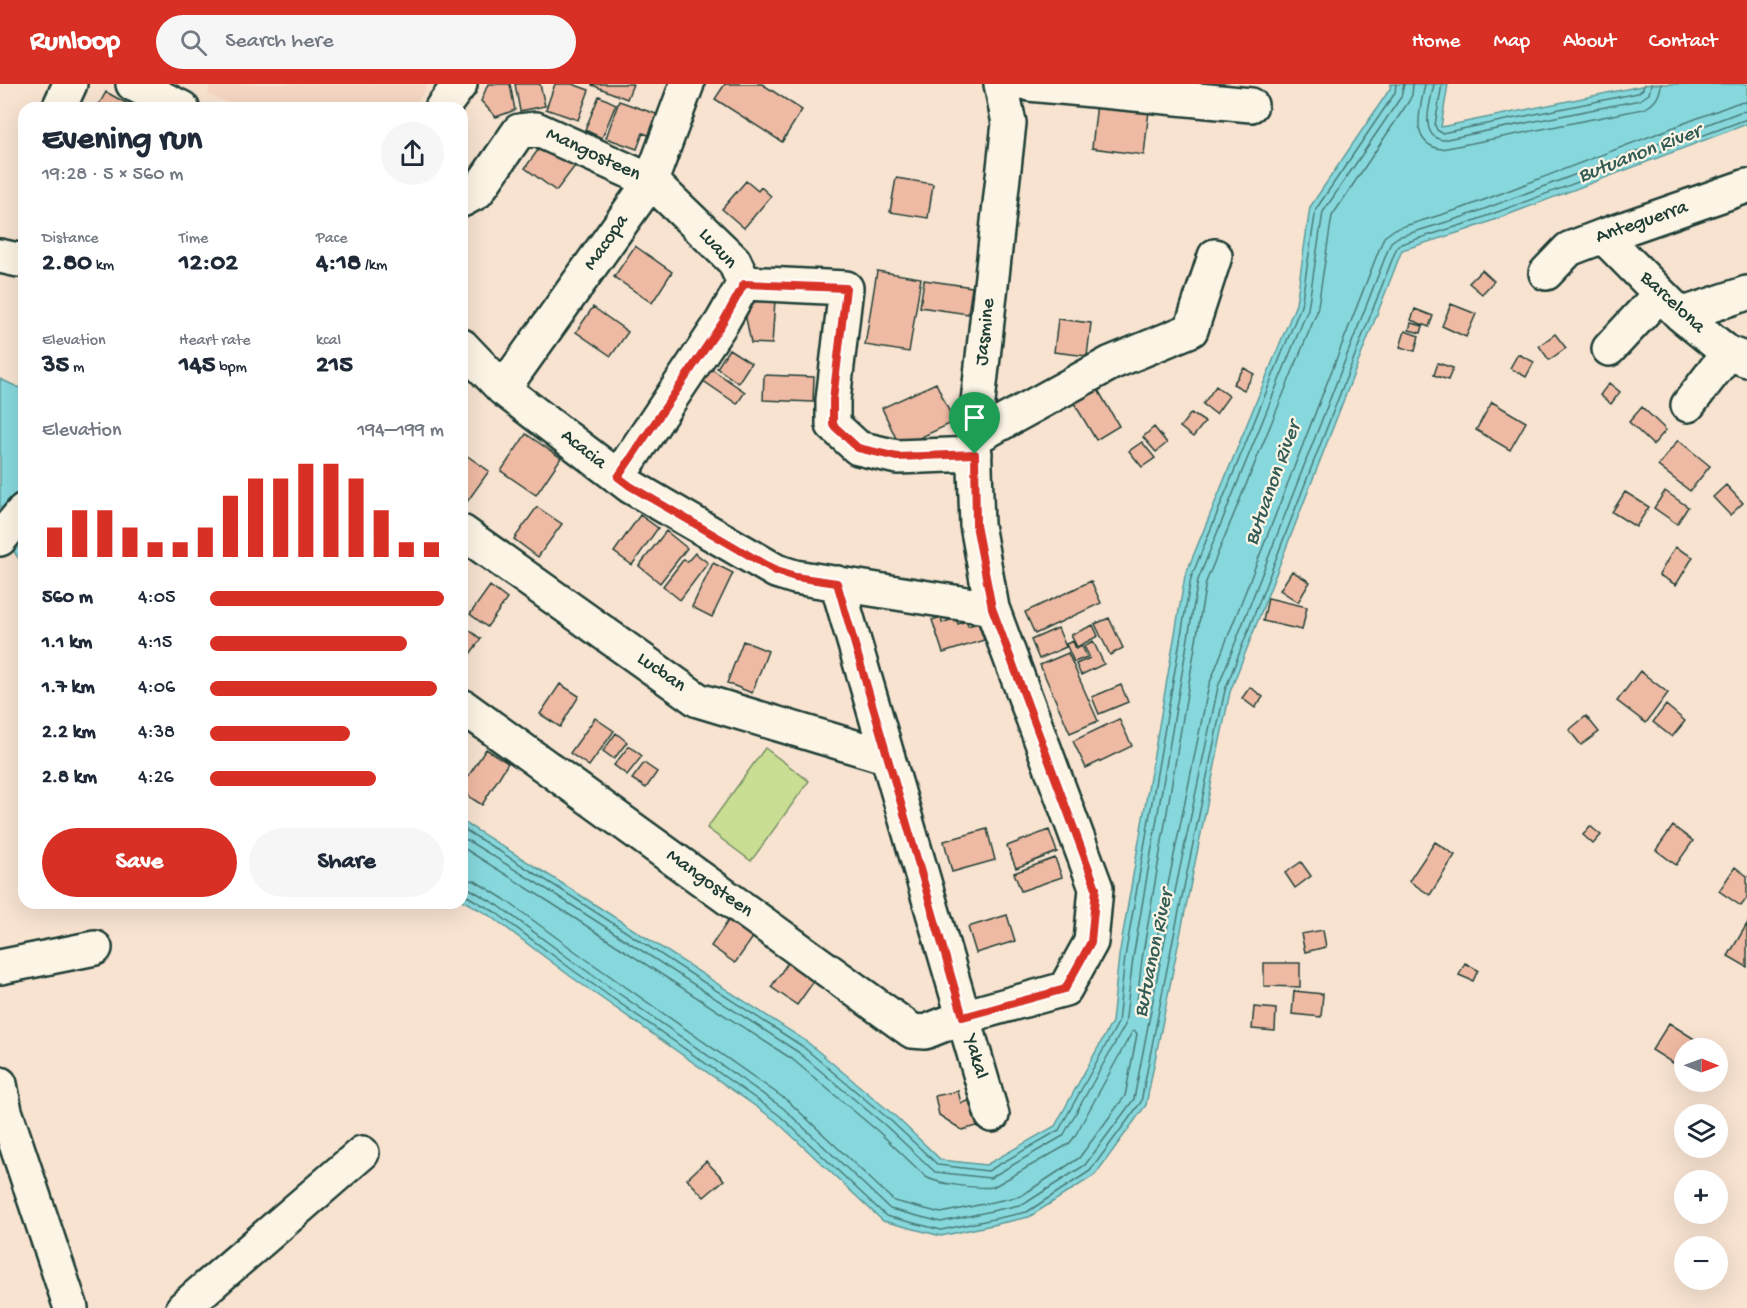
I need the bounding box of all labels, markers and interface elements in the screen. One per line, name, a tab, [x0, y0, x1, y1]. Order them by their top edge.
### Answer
search box	[156, 15, 576, 69]
text: Runloop	[30, 26, 120, 59]
icon: search	[177, 26, 210, 59]
text: Search here	[225, 29, 334, 55]
text: Home	[1412, 30, 1460, 55]
text: Map	[1493, 30, 1530, 55]
text: About	[1563, 30, 1616, 55]
text: Contact	[1649, 30, 1717, 55]
water label: Butuanon River	[1575, 118, 1709, 190]
text: Evening run	[42, 122, 202, 160]
button: share	[381, 122, 444, 185]
street label: Mangosteen	[542, 123, 644, 187]
text: 19:28 · 5 × 560 m	[42, 164, 183, 187]
street label: Anteguerra	[1593, 196, 1692, 250]
street label: Macopa	[579, 210, 635, 275]
street label: Luaun	[693, 224, 742, 274]
text: Distance	[42, 230, 99, 249]
text: Time	[179, 230, 208, 249]
text: Pace	[316, 230, 347, 249]
text: 2.80	[42, 249, 92, 280]
text: 12:02	[179, 249, 238, 280]
text: 4:18	[316, 249, 361, 280]
text: km	[92, 257, 114, 276]
text: /km	[361, 257, 387, 276]
street label: Barcelona	[1634, 266, 1710, 340]
street label: Jasmine	[971, 297, 1001, 367]
text: Elevation	[42, 332, 106, 351]
text: Heart rate	[179, 332, 251, 351]
text: kcal	[316, 332, 341, 351]
text: 35	[42, 351, 69, 382]
text: 145	[179, 351, 215, 382]
text: 215	[316, 351, 353, 382]
text: m	[69, 359, 84, 378]
text: bpm	[215, 359, 247, 378]
pin	[949, 392, 1000, 454]
icon: arrive	[958, 401, 991, 434]
water label: Butuanon River	[1240, 415, 1309, 549]
text: Elevation	[42, 420, 122, 443]
text: 194–199 m	[357, 420, 444, 443]
street label: Acacia	[555, 425, 611, 476]
text: 560 m	[42, 587, 93, 610]
text: 4:05	[138, 587, 176, 610]
text: 1.1 km	[42, 632, 92, 655]
text: 4:15	[138, 632, 172, 655]
street label: Lucban	[632, 648, 690, 698]
text: 1.7 km	[42, 677, 95, 700]
text: 4:06	[138, 677, 175, 700]
text: 2.2 km	[42, 722, 96, 745]
text: 4:38	[138, 722, 175, 745]
text: 2.8 km	[42, 767, 97, 790]
text: 4:26	[138, 767, 174, 790]
button: Save	[42, 828, 237, 897]
button: Share	[249, 828, 444, 897]
street label: Mangosteen	[661, 845, 757, 924]
water label: Butuanon River	[1129, 884, 1182, 1020]
street label: Yakal	[957, 1030, 992, 1082]
north arrow	[1674, 1038, 1728, 1092]
map controls	[1674, 1038, 1728, 1290]
button: layers	[1674, 1104, 1728, 1158]
button: +	[1674, 1170, 1728, 1224]
button: −	[1674, 1236, 1728, 1290]

